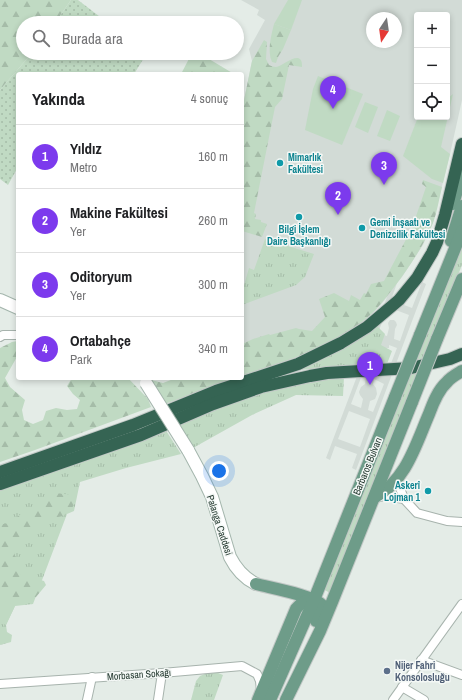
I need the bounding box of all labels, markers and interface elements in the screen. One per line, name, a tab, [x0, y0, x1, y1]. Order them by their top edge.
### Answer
north arrow	[366, 12, 402, 48]
map controls	[414, 12, 450, 120]
button: +	[414, 12, 450, 48]
search box	[16, 16, 244, 60]
icon: search	[30, 27, 52, 49]
text: Burada ara	[62, 28, 123, 49]
button: −	[414, 48, 450, 84]
pin: 4	[320, 76, 346, 109]
button: locate	[414, 84, 450, 120]
text: Yakında	[32, 87, 85, 110]
text: 4 sonuç	[191, 90, 228, 107]
text: Yıldız	[70, 138, 102, 159]
text: 1	[42, 148, 48, 165]
text: 160 m	[198, 148, 228, 165]
place label: Mimarlık Fakültesi	[288, 151, 323, 176]
pin: 3	[371, 152, 397, 185]
marker: Mimarlık Fakültesi	[275, 158, 285, 168]
text: Metro	[70, 159, 97, 176]
pin: 2	[325, 182, 351, 215]
text: Makine Fakültesi	[70, 202, 168, 223]
text: 2	[42, 212, 48, 229]
text: 260 m	[198, 212, 228, 229]
marker: Bilgi İşlem Daire Başkanlığı	[294, 212, 304, 222]
place label: Gemi İnşaatı ve Denizcilik Fakültesi	[370, 215, 445, 241]
place label: Bilgi İşlem Daire Başkanlığı	[267, 222, 331, 248]
text: Yer	[70, 223, 86, 240]
marker: Gemi İnşaatı ve Denizcilik Fakültesi	[357, 223, 367, 233]
text: Oditoryum	[70, 266, 132, 287]
text: 3	[42, 276, 48, 293]
text: 300 m	[198, 276, 228, 293]
text: Yer	[70, 287, 86, 304]
text: Ortabahçe	[70, 330, 131, 351]
text: 4	[42, 340, 48, 357]
text: 340 m	[198, 340, 228, 357]
text: Park	[70, 351, 92, 368]
pin: 1	[357, 352, 383, 385]
street label: Barbaros Bulvarı	[350, 435, 385, 497]
your location	[209, 461, 229, 481]
place label: Askerî Lojman 1	[384, 479, 421, 504]
marker: Askerî Lojman 1	[423, 486, 433, 496]
street label: Palanga Caddesi	[204, 493, 235, 557]
place label: Nijer Fahri Konsolosluğu	[395, 659, 450, 684]
street label: Morbasan Sokağı	[107, 666, 172, 683]
marker: Nijer Fahri Konsolosluğu	[382, 666, 392, 676]

